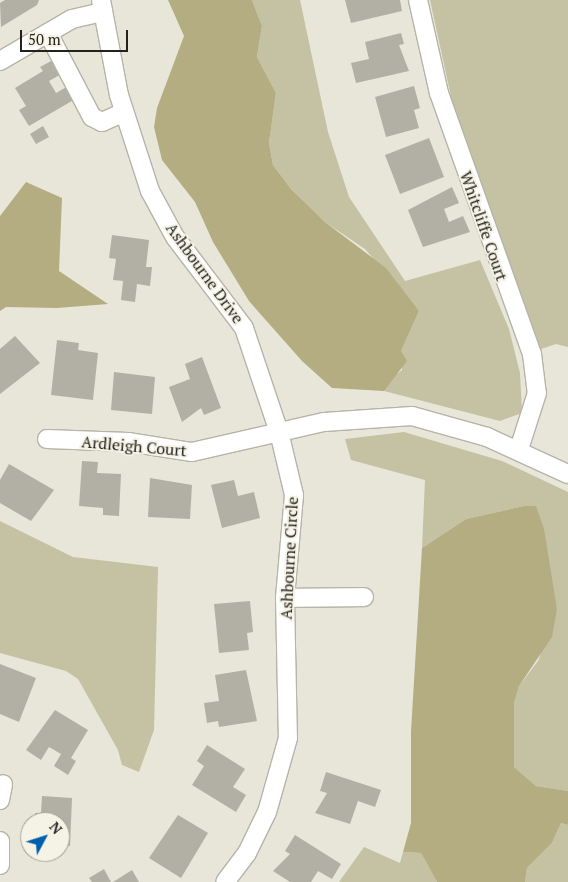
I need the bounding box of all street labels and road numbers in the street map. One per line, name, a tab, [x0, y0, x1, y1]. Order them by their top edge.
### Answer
street label: Whitcliffe Court	[456, 169, 512, 283]
street label: Ashbourne Drive	[162, 219, 248, 327]
street label: Ardleigh Court	[81, 432, 187, 460]
street label: Ashbourne Circle	[276, 496, 302, 620]

